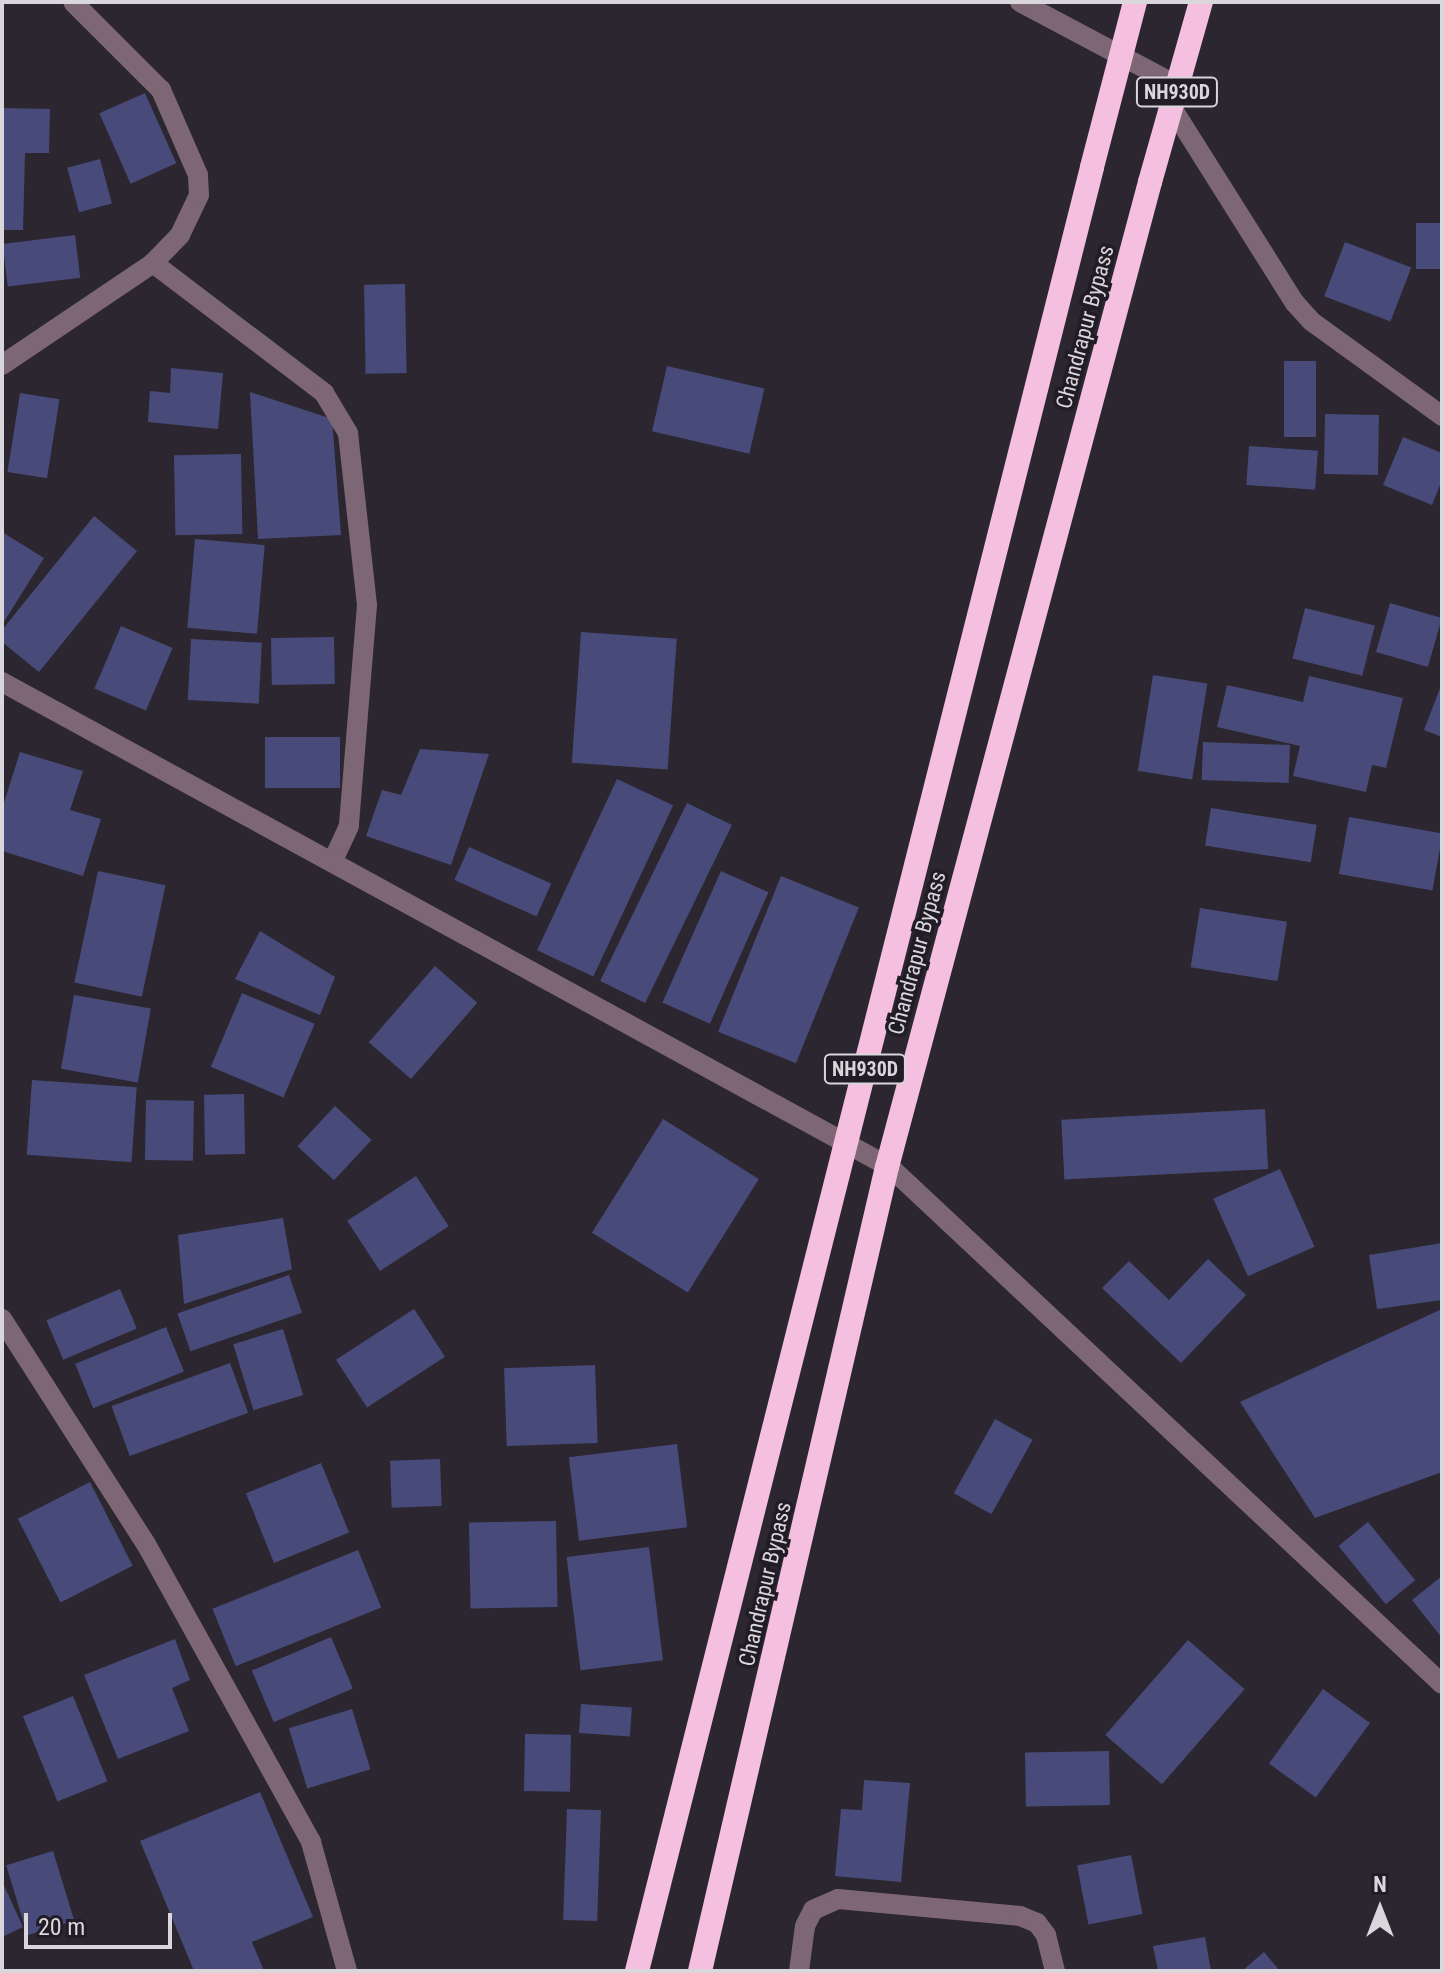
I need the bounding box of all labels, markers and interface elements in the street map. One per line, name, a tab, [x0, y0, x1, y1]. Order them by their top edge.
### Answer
road number: NH930D	[1135, 76, 1219, 108]
street label: Chandrapur Bypass	[1051, 243, 1119, 411]
street label: Chandrapur Bypass	[883, 869, 951, 1037]
road number: NH930D	[823, 1053, 907, 1085]
street label: Chandrapur Bypass	[733, 1499, 797, 1669]
north arrow	[1340, 1869, 1420, 1949]
text: N	[1373, 1872, 1387, 1897]
scale bar	[28, 1897, 176, 1947]
text: 20 m	[38, 1913, 85, 1941]

